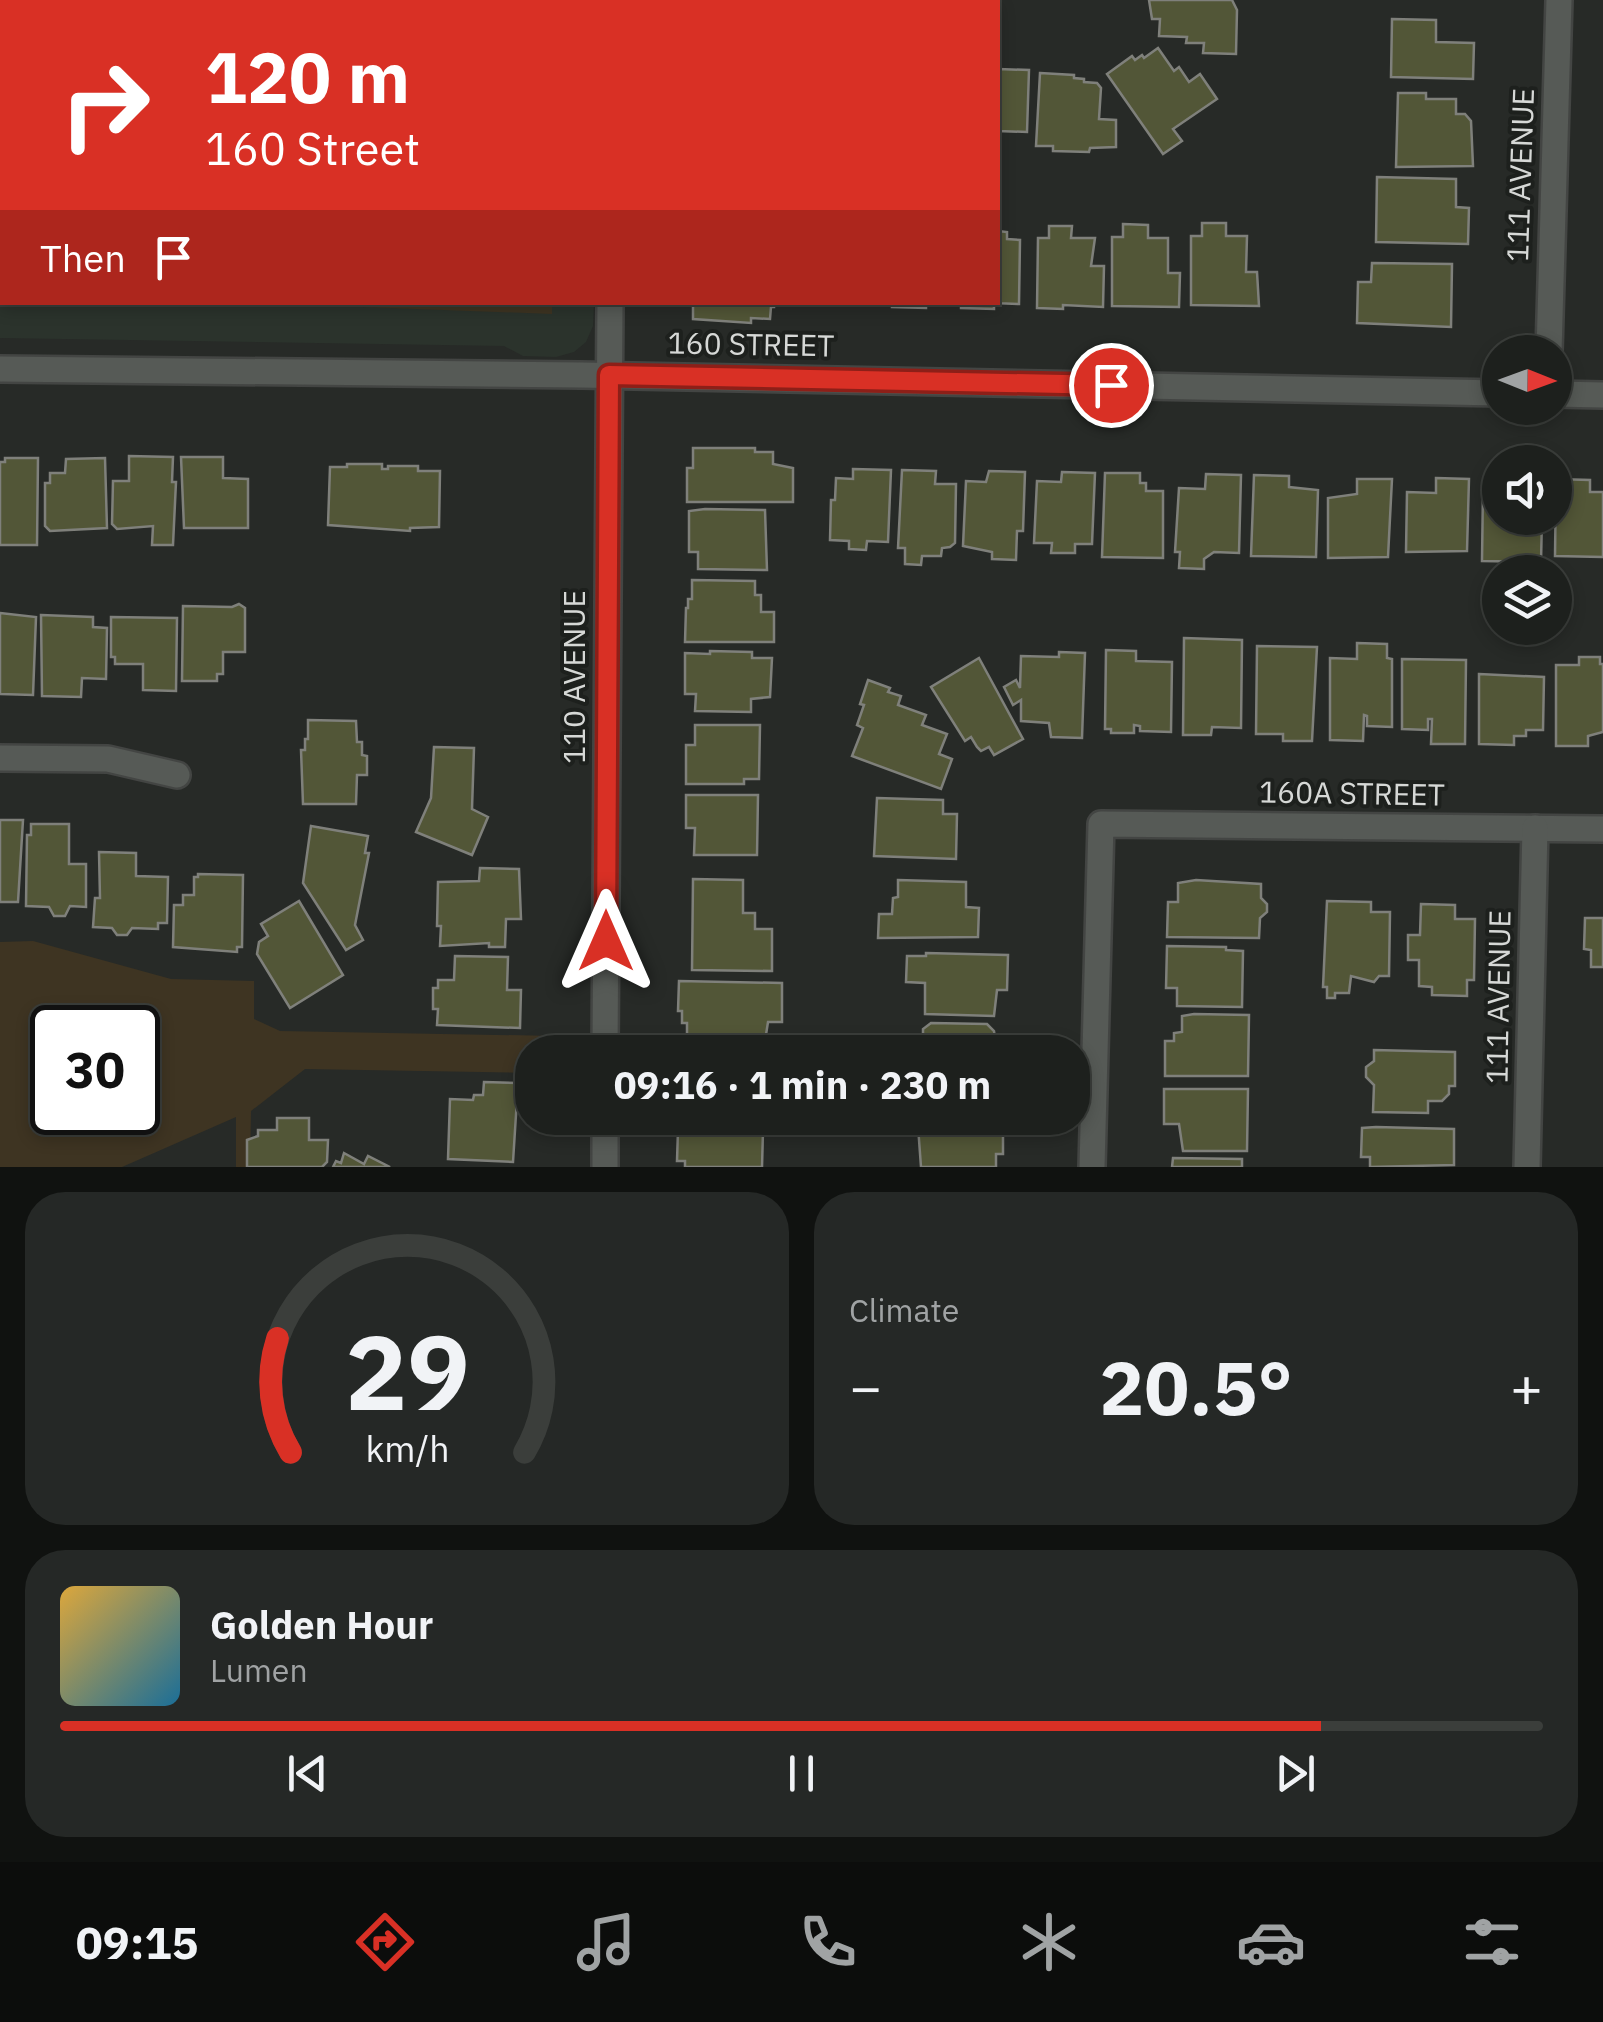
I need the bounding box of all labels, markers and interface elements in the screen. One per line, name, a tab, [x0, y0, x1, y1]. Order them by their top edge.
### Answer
text: 120 m	[205, 31, 410, 122]
icon: right	[40, 40, 170, 170]
street label: 111 AVENUE	[1497, 87, 1542, 263]
text: 160 Street	[205, 119, 420, 177]
icon: arrive	[146, 230, 201, 285]
text: Then	[40, 233, 126, 282]
street label: 160 STREET	[667, 323, 835, 364]
north arrow	[1482, 335, 1572, 425]
map controls	[1482, 335, 1572, 645]
pin	[1069, 343, 1154, 428]
icon: arrive	[1084, 358, 1139, 413]
button: sound	[1482, 445, 1572, 535]
button: layers	[1482, 555, 1572, 645]
street label: 110 AVENUE	[554, 590, 593, 764]
street label: 160A STREET	[1259, 771, 1445, 814]
position arrow	[554, 889, 658, 993]
street label: 111 AVENUE	[1476, 910, 1519, 1084]
speed limit sign: 30	[30, 1005, 160, 1135]
text: 09:16 · 1 min · 230 m	[614, 1060, 991, 1109]
text: Climate	[849, 1289, 959, 1331]
text: 29	[345, 1303, 469, 1439]
text: 20.5°	[1099, 1338, 1293, 1436]
text: −	[849, 1351, 882, 1422]
text: +	[1510, 1351, 1543, 1422]
text: km/h	[365, 1425, 449, 1472]
text: Golden Hour	[210, 1600, 433, 1649]
text: Lumen	[210, 1649, 308, 1691]
icon: previous	[280, 1746, 335, 1801]
icon: pause	[774, 1746, 829, 1801]
icon: next	[1268, 1746, 1323, 1801]
icon: directions	[350, 1907, 420, 1977]
icon: music	[571, 1907, 641, 1977]
icon: phone	[793, 1907, 863, 1977]
icon: climate	[1014, 1907, 1084, 1977]
icon: car	[1236, 1907, 1306, 1977]
icon: filters	[1457, 1907, 1527, 1977]
text: 09:15	[76, 1913, 199, 1971]

